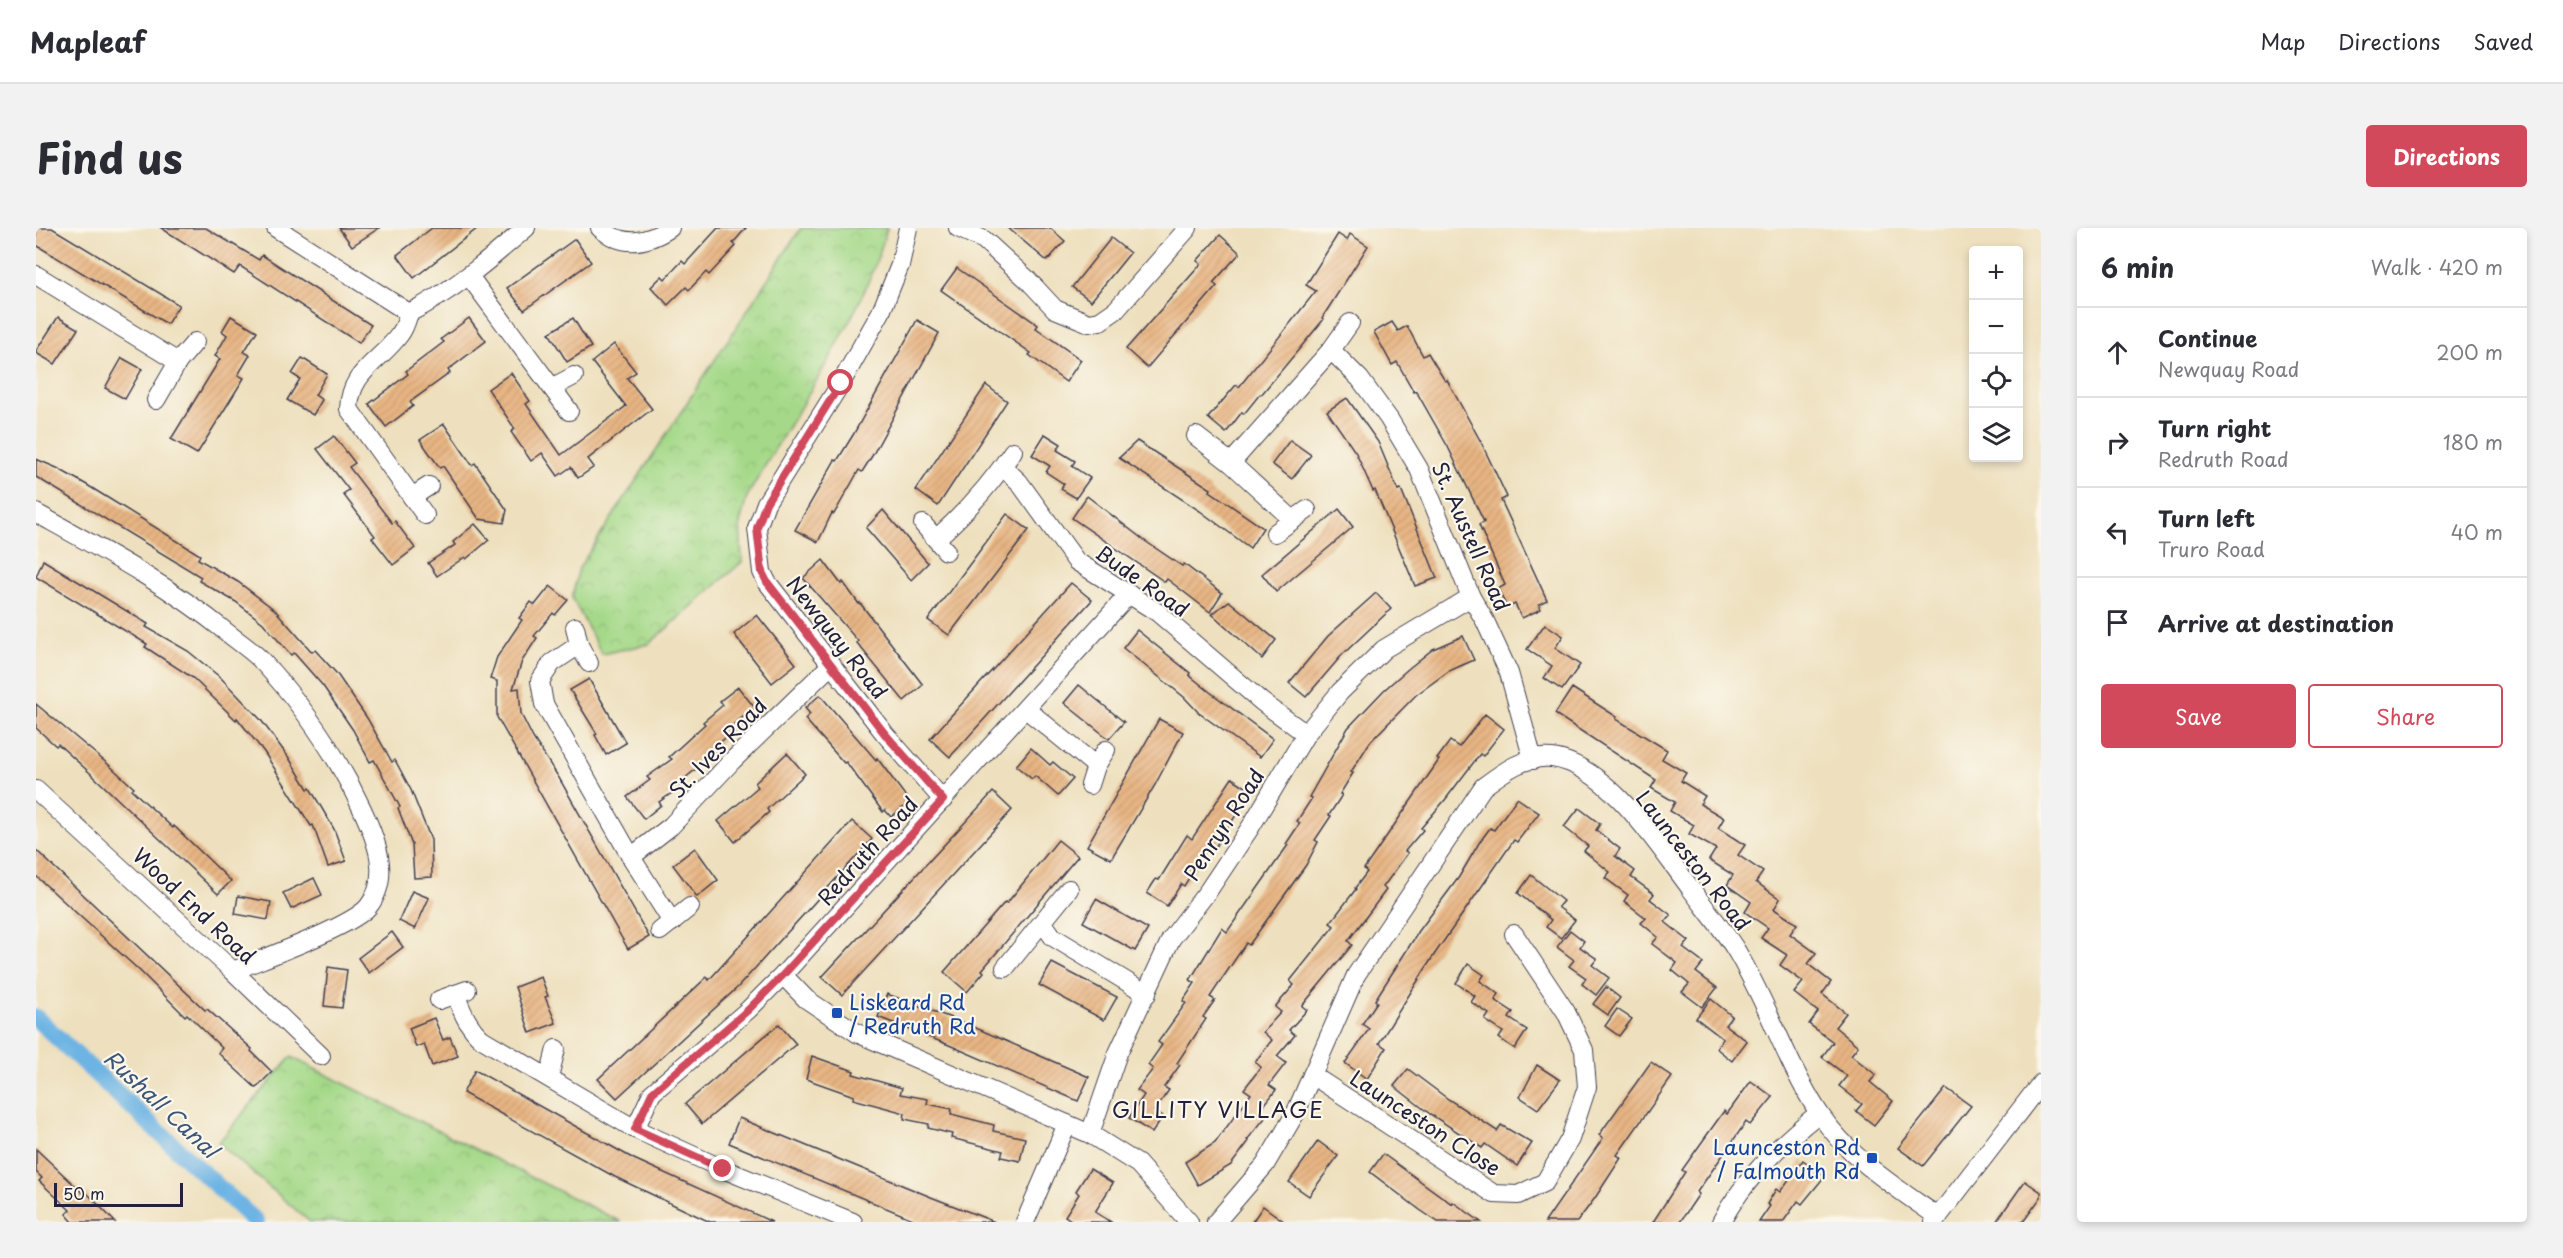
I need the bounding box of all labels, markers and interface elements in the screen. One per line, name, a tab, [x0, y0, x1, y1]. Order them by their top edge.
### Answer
text: Mapleaf	[30, 20, 146, 63]
text: Map	[2260, 25, 2305, 57]
text: Directions	[2338, 25, 2440, 57]
text: Saved	[2473, 25, 2533, 57]
text: Find us	[36, 125, 183, 188]
button: Directions	[2366, 125, 2527, 187]
map controls	[1969, 246, 2023, 462]
button: +	[1969, 246, 2023, 300]
text: 6 min	[2101, 248, 2174, 287]
text: Walk · 420 m	[2371, 252, 2503, 282]
button: −	[1969, 300, 2023, 354]
text: Continue	[2158, 321, 2257, 354]
icon: ahead	[2101, 336, 2134, 369]
text: 200 m	[2436, 337, 2503, 367]
button: locate	[1969, 354, 2023, 408]
text: Newquay Road	[2158, 354, 2299, 384]
route start	[827, 369, 853, 395]
button: layers	[1969, 408, 2023, 462]
text: Turn right	[2158, 411, 2271, 444]
icon: right	[2101, 426, 2134, 459]
text: 180 m	[2443, 427, 2503, 457]
text: Redruth Road	[2158, 444, 2289, 474]
street label: St. Austell Road	[1425, 456, 1519, 616]
text: Turn left	[2158, 501, 2255, 534]
icon: left	[2101, 516, 2134, 549]
text: 40 m	[2451, 517, 2503, 547]
text: Truro Road	[2158, 534, 2265, 564]
street label: Bude Road	[1090, 536, 1196, 624]
street label: Newquay Road	[780, 569, 896, 705]
icon: arrive	[2101, 606, 2134, 639]
text: Arrive at destination	[2158, 606, 2394, 639]
button: Save	[2101, 684, 2296, 748]
button: Share	[2308, 684, 2503, 748]
street label: St. Ives Road	[661, 689, 773, 805]
street label: Penryn Road	[1175, 762, 1271, 886]
street label: Launceston Road	[1629, 783, 1759, 937]
street label: Redruth Road	[809, 788, 925, 912]
street label: Wood End Road	[126, 839, 264, 971]
place label: Liskeard Rd / Redruth Rd	[849, 985, 976, 1041]
marker: Liskeard Rd / Redruth Rd	[830, 1006, 844, 1020]
water label: Rushall Canal	[98, 1041, 229, 1167]
street label: Launceston Close	[1344, 1061, 1508, 1183]
district label: GILLITY VILLAGE	[1112, 1092, 1324, 1125]
place label: Launceston Rd / Falmouth Rd	[1713, 1130, 1860, 1186]
marker: Launceston Rd / Falmouth Rd	[1865, 1151, 1879, 1165]
route end	[709, 1155, 735, 1181]
scale bar	[54, 1180, 183, 1208]
text: 50 m	[63, 1181, 104, 1205]

